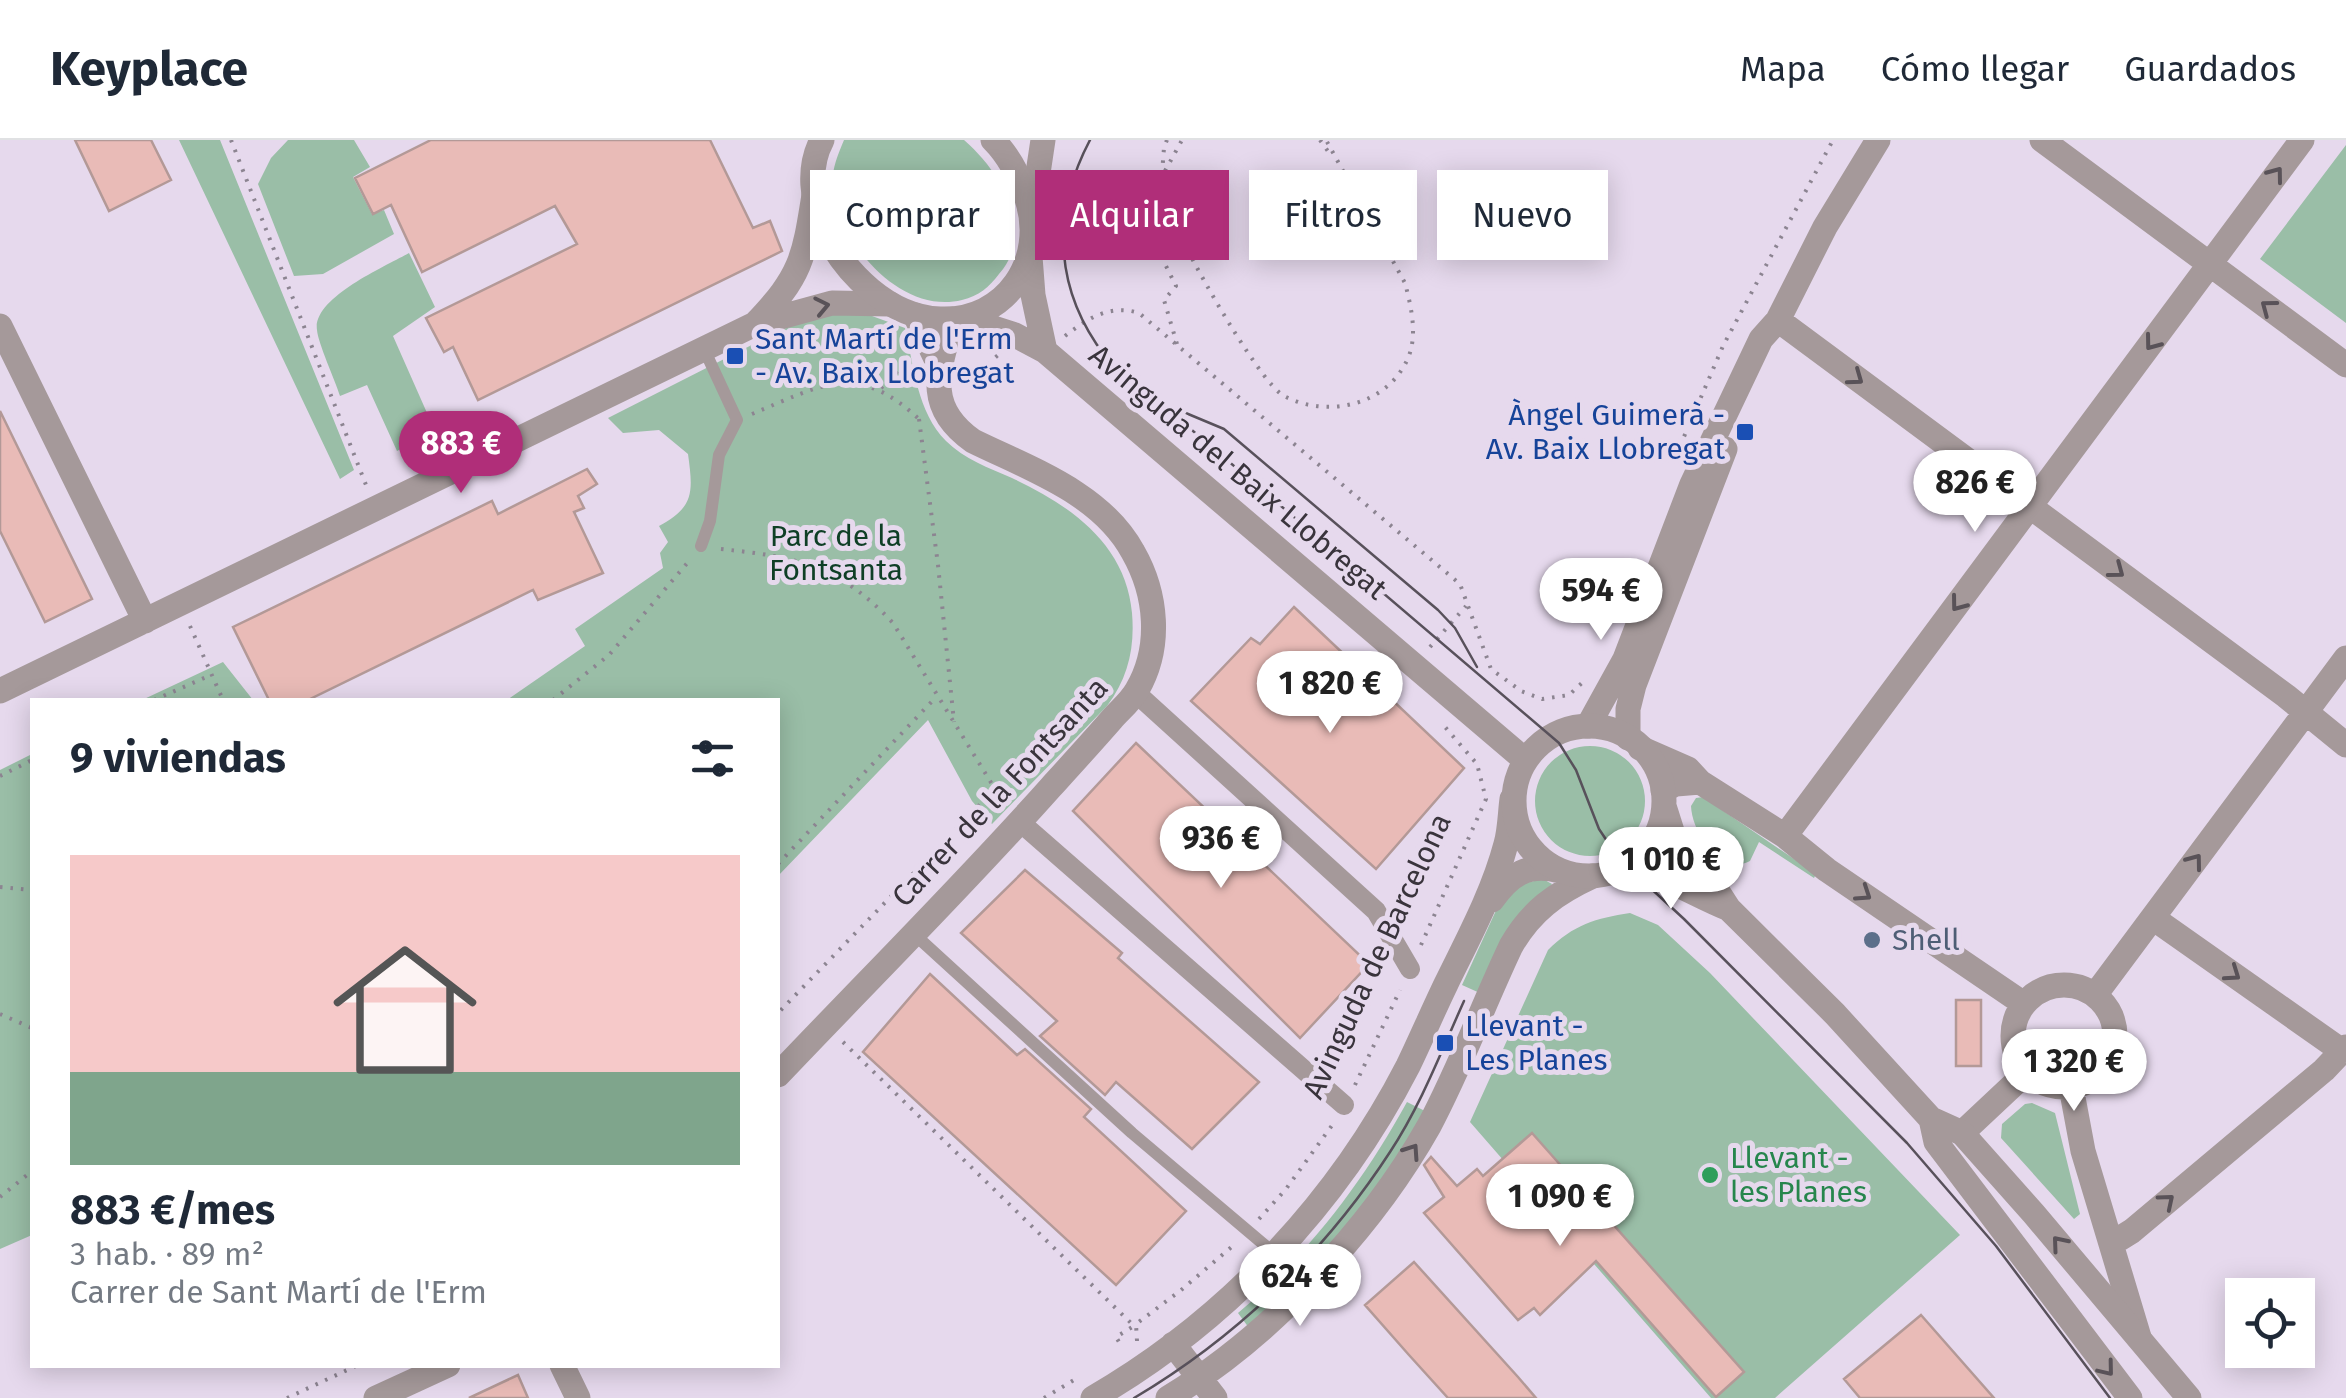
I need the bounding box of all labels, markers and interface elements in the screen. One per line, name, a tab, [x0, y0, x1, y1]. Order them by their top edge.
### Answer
text: Keyplace	[50, 40, 248, 98]
text: Mapa	[1740, 48, 1826, 90]
text: Cómo llegar	[1881, 48, 2069, 90]
text: Guardados	[2124, 48, 2296, 90]
one-way arrow	[2265, 167, 2282, 185]
chip: Comprar	[810, 170, 1015, 260]
chip: Alquilar	[1035, 170, 1229, 260]
chip: Filtros	[1249, 170, 1417, 260]
chip: Nuevo	[1437, 170, 1608, 260]
one-way arrow	[813, 297, 830, 318]
one-way arrow	[2261, 302, 2279, 319]
place label: Sant Martí de l'Erm - Av. Baix Llobregat	[755, 321, 1014, 391]
one-way arrow	[2147, 332, 2164, 350]
street label: Avinguda del Baix Llobregat	[1082, 337, 1394, 607]
marker: Sant Martí de l'Erm - Av. Baix Llobregat	[724, 345, 746, 367]
one-way arrow	[1845, 366, 1863, 383]
place label: Àngel Guimerà - Av. Baix Llobregat	[1486, 397, 1725, 467]
pin: 883 €	[391, 411, 531, 496]
marker: Àngel Guimerà - Av. Baix Llobregat	[1734, 421, 1756, 443]
text: 883 €	[421, 424, 501, 462]
pin: 826 €	[1905, 450, 2045, 535]
text: 826 €	[1935, 463, 2015, 501]
park label: Parc de la Fontsanta	[769, 518, 903, 588]
pin: 594 €	[1531, 558, 1671, 643]
one-way arrow	[2106, 559, 2124, 577]
text: 594 €	[1562, 571, 1640, 609]
one-way arrow	[1952, 592, 1971, 611]
pin: 1 820 €	[1238, 651, 1422, 736]
text: 1 820 €	[1279, 664, 1381, 702]
street label: Carrer de la Fontsanta	[884, 670, 1116, 914]
icon: filters	[685, 731, 740, 786]
text: 9 viviendas	[70, 733, 286, 783]
pin: 936 €	[1151, 806, 1291, 891]
street label: Avinguda de Barcelona	[1295, 808, 1459, 1104]
text: 936 €	[1182, 819, 1260, 857]
pin: 1 010 €	[1579, 827, 1763, 912]
text: 1 010 €	[1621, 840, 1721, 878]
one-way arrow	[2184, 854, 2201, 872]
one-way arrow	[1852, 882, 1871, 900]
icon: home	[315, 920, 495, 1100]
place label: Shell	[1892, 922, 1960, 958]
marker: Shell	[1861, 929, 1883, 951]
one-way arrow	[2221, 962, 2240, 980]
place label: Llevant - Les Planes	[1465, 1008, 1608, 1078]
pin: 1 320 €	[1982, 1029, 2166, 1114]
marker: Llevant - Les Planes	[1434, 1032, 1456, 1054]
text: 1 320 €	[2024, 1042, 2124, 1080]
place label: Llevant - les Planes	[1730, 1140, 1867, 1210]
one-way arrow	[1400, 1143, 1419, 1161]
pin: 1 090 €	[1468, 1164, 1652, 1249]
marker: Llevant - les Planes	[1699, 1164, 1721, 1186]
text: 1 090 €	[1508, 1177, 1612, 1215]
text: 883 €/mes	[70, 1185, 275, 1235]
one-way arrow	[2156, 1195, 2174, 1213]
text: 3 hab. · 89 m²	[70, 1235, 264, 1273]
one-way arrow	[2053, 1236, 2071, 1254]
pin: 624 €	[1230, 1244, 1370, 1329]
text: 624 €	[1261, 1257, 1339, 1295]
text: Carrer de Sant Martí de l'Erm	[70, 1273, 487, 1311]
map controls	[2225, 1278, 2315, 1368]
button: locate	[2225, 1278, 2315, 1368]
one-way arrow	[2095, 1357, 2113, 1375]

